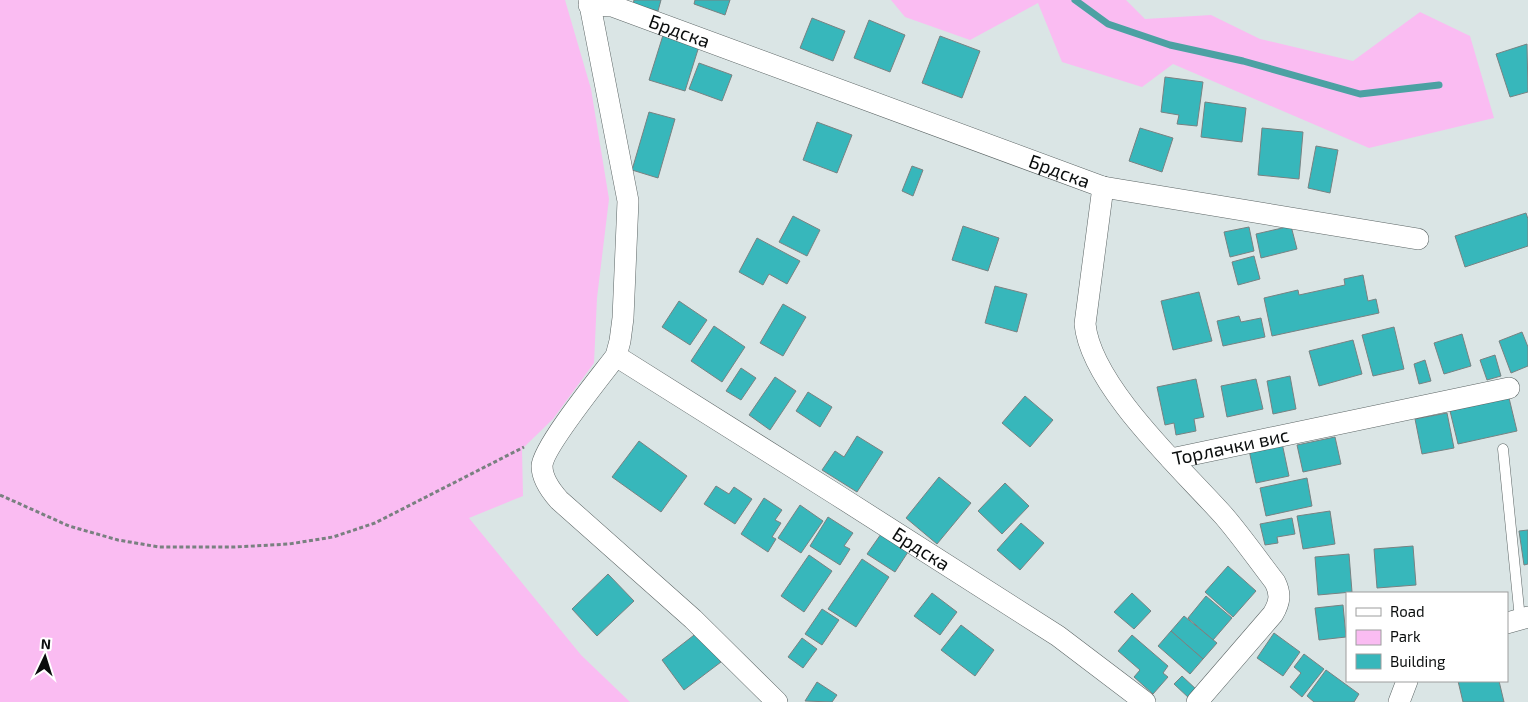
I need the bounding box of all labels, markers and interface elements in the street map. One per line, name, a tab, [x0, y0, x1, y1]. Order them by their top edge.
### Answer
street label: Брдска	[646, 9, 714, 52]
street label: Брдска	[1026, 149, 1094, 192]
street label: Торлачки вис	[1170, 423, 1291, 469]
street label: Брдска	[889, 522, 954, 575]
legend	[1346, 592, 1508, 682]
text: Road	[1390, 602, 1425, 620]
text: Park	[1390, 627, 1421, 645]
north arrow	[20, 632, 70, 682]
text: N	[40, 635, 52, 652]
text: Building	[1390, 652, 1446, 670]

